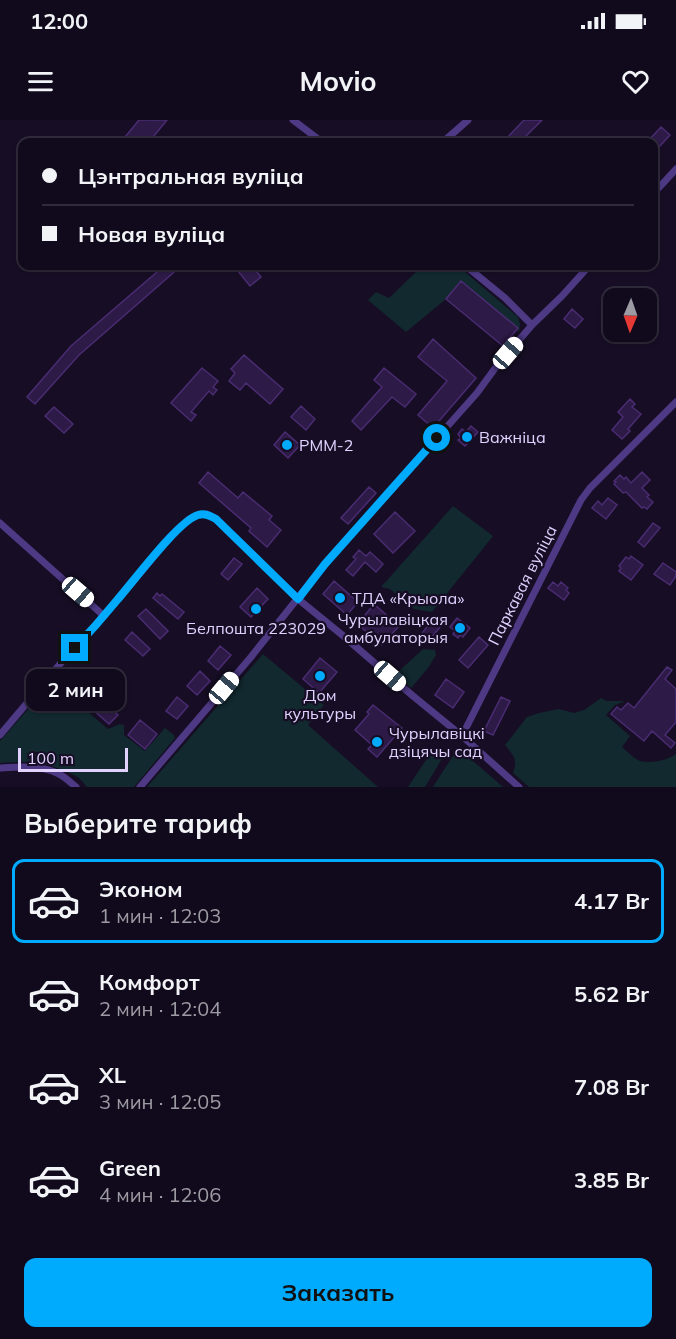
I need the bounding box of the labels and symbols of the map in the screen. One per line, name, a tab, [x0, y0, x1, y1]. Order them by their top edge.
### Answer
north arrow	[603, 288, 657, 342]
car	[489, 334, 527, 372]
route start	[423, 424, 450, 451]
place label: Важніца	[479, 427, 546, 447]
marker: Важніца	[460, 430, 474, 444]
place label: РММ-2	[299, 435, 353, 455]
marker: РММ-2	[280, 438, 294, 452]
street label: Паркавая вуліца	[483, 522, 561, 648]
car	[59, 573, 97, 611]
place label: ТДА «Крыола»	[352, 588, 464, 608]
marker: ТДА «Крыола»	[333, 591, 347, 605]
marker: Белпошта 223029	[249, 602, 263, 616]
place label: Чурылавіцкая амбулаторыя	[338, 609, 448, 647]
place label: Белпошта 223029	[186, 618, 326, 638]
marker: Чурылавіцкая амбулаторыя	[453, 621, 467, 635]
route end	[61, 634, 88, 661]
car	[371, 657, 409, 695]
car	[206, 668, 242, 708]
callout: 2 мин	[26, 669, 124, 711]
marker: Дом культуры	[313, 669, 327, 683]
place label: Дом культуры	[284, 685, 356, 723]
place label: Чурылавіцкі дзіцячы сад	[389, 723, 485, 761]
marker: Чурылавіцкі дзіцячы сад	[370, 735, 384, 749]
scale bar	[18, 745, 128, 772]

